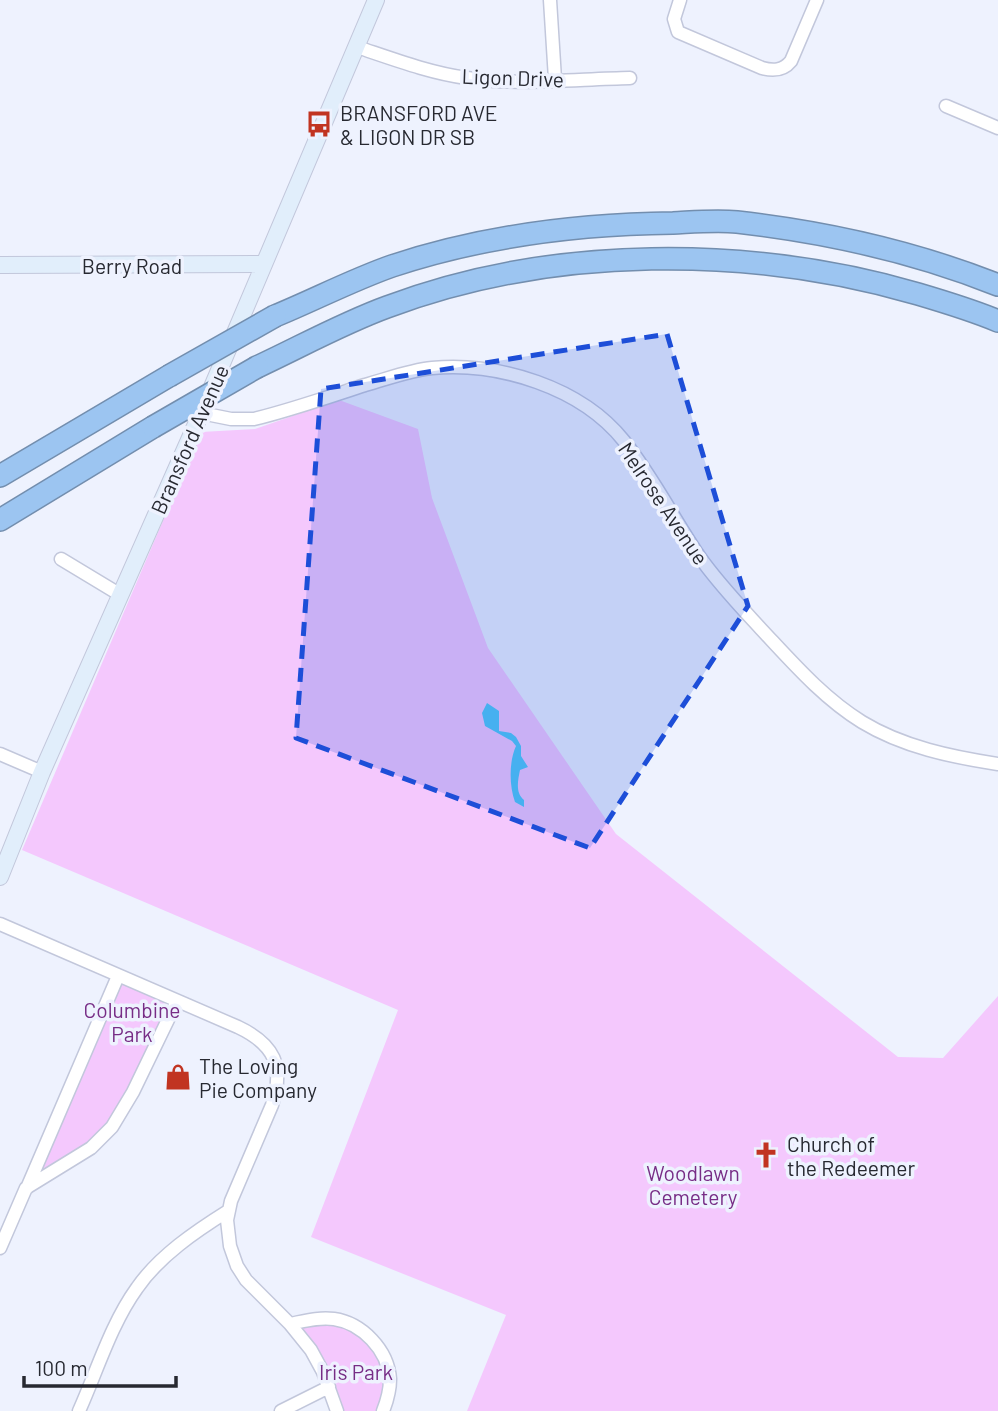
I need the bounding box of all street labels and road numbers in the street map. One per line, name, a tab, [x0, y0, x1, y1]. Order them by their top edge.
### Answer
street label: Ligon Drive	[461, 63, 565, 91]
street label: Berry Road	[82, 253, 182, 278]
street label: Bransford Avenue	[145, 360, 233, 518]
street label: Melrose Avenue	[614, 437, 714, 569]

